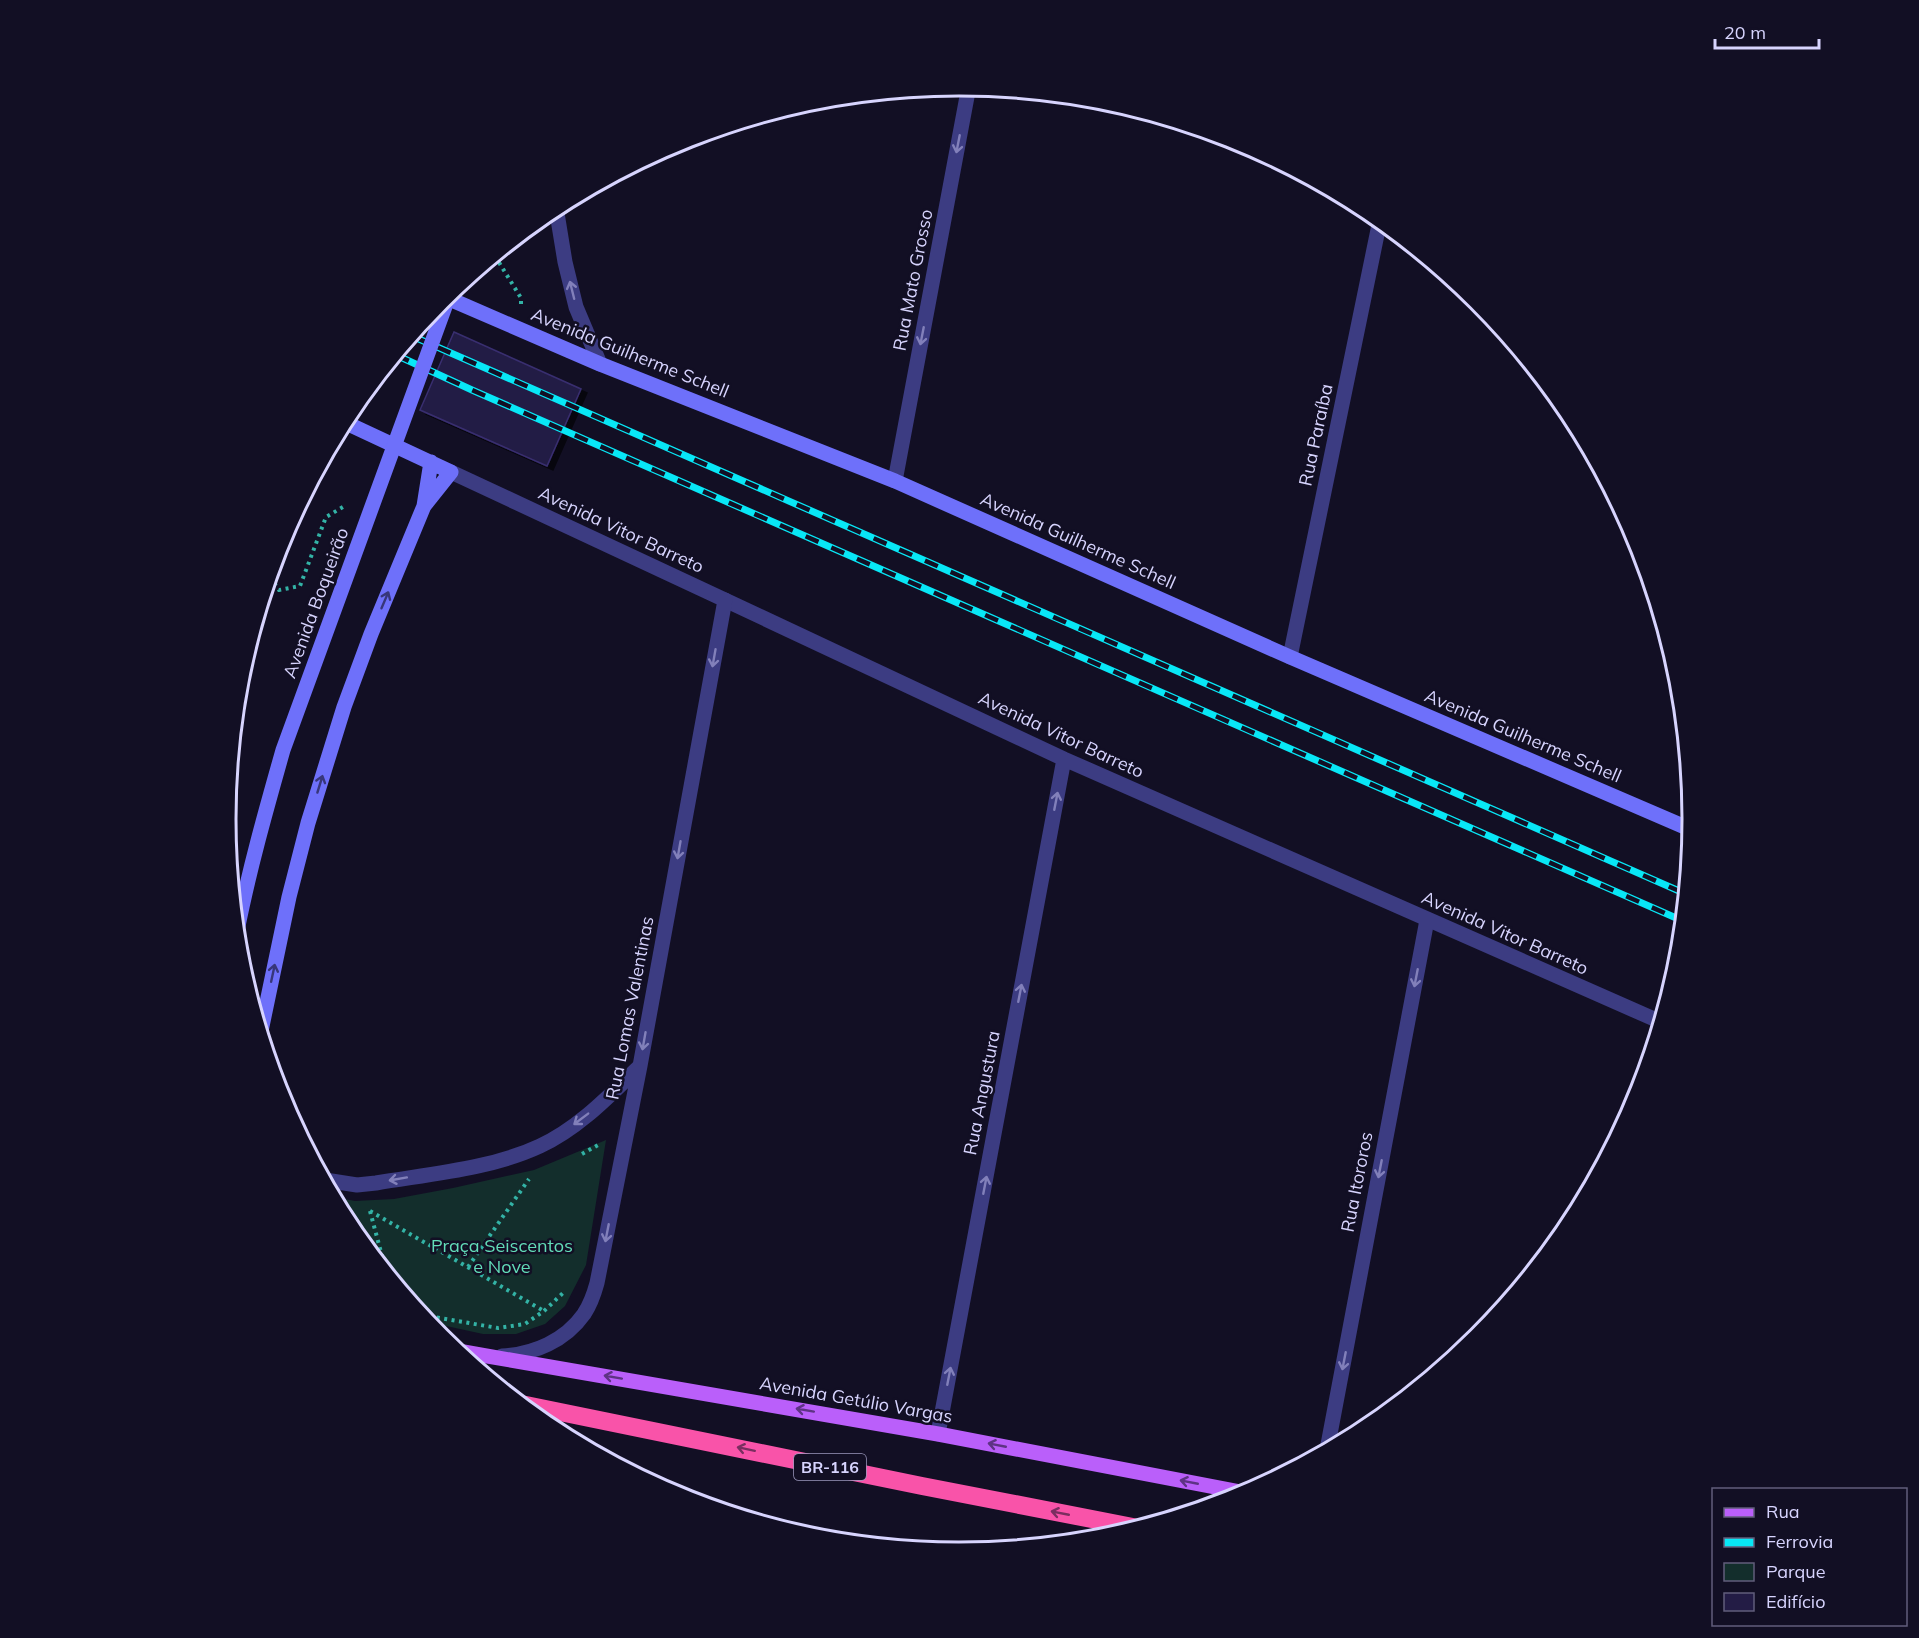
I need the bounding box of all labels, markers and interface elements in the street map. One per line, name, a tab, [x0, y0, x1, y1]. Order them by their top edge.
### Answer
scale bar	[1715, 12, 1818, 50]
text: 20 m	[1724, 21, 1766, 44]
one-way arrow	[952, 134, 963, 153]
street label: Rua Mato Grosso	[888, 207, 938, 353]
one-way arrow	[565, 281, 577, 300]
street label: Avenida Guilherme Schell	[528, 302, 733, 403]
one-way arrow	[916, 325, 927, 345]
street label: Rua Paraíba	[1293, 382, 1338, 488]
street label: Avenida Vitor Barreto	[535, 481, 708, 578]
street label: Avenida Guilherme Schell	[977, 487, 1179, 594]
street label: Avenida Boqueirão	[278, 524, 353, 681]
one-way arrow	[380, 592, 391, 610]
one-way arrow	[709, 647, 720, 667]
street label: Avenida Guilherme Schell	[1421, 684, 1625, 787]
street label: Avenida Vitor Barreto	[975, 686, 1148, 783]
one-way arrow	[315, 775, 326, 794]
one-way arrow	[1051, 792, 1062, 811]
one-way arrow	[673, 839, 684, 859]
street label: Avenida Vitor Barreto	[1418, 885, 1592, 980]
street label: Rua Lomas Valentinas	[600, 914, 659, 1102]
one-way arrow	[268, 964, 279, 984]
one-way arrow	[1410, 967, 1421, 987]
one-way arrow	[1015, 984, 1026, 1003]
street label: Rua Angustura	[958, 1029, 1005, 1157]
one-way arrow	[638, 1031, 649, 1051]
one-way arrow	[573, 1112, 589, 1125]
street label: Rua Itororos	[1336, 1130, 1378, 1234]
one-way arrow	[1374, 1159, 1385, 1178]
one-way arrow	[389, 1174, 409, 1185]
one-way arrow	[980, 1175, 991, 1195]
one-way arrow	[601, 1223, 612, 1242]
park label: Praça Seiscentos e Nove	[431, 1234, 573, 1278]
one-way arrow	[1338, 1350, 1349, 1370]
one-way arrow	[944, 1367, 955, 1387]
one-way arrow	[604, 1371, 624, 1382]
street label: Avenida Getúlio Vargas	[758, 1371, 954, 1428]
one-way arrow	[796, 1404, 816, 1415]
one-way arrow	[988, 1439, 1008, 1450]
one-way arrow	[736, 1443, 756, 1454]
road number: BR-116	[794, 1454, 866, 1480]
one-way arrow	[1179, 1476, 1199, 1487]
legend	[1712, 1488, 1907, 1626]
text: Rua	[1766, 1500, 1800, 1523]
one-way arrow	[1051, 1507, 1071, 1518]
text: Ferrovia	[1766, 1530, 1833, 1553]
text: Parque	[1766, 1560, 1825, 1583]
text: Edifício	[1766, 1590, 1825, 1613]

